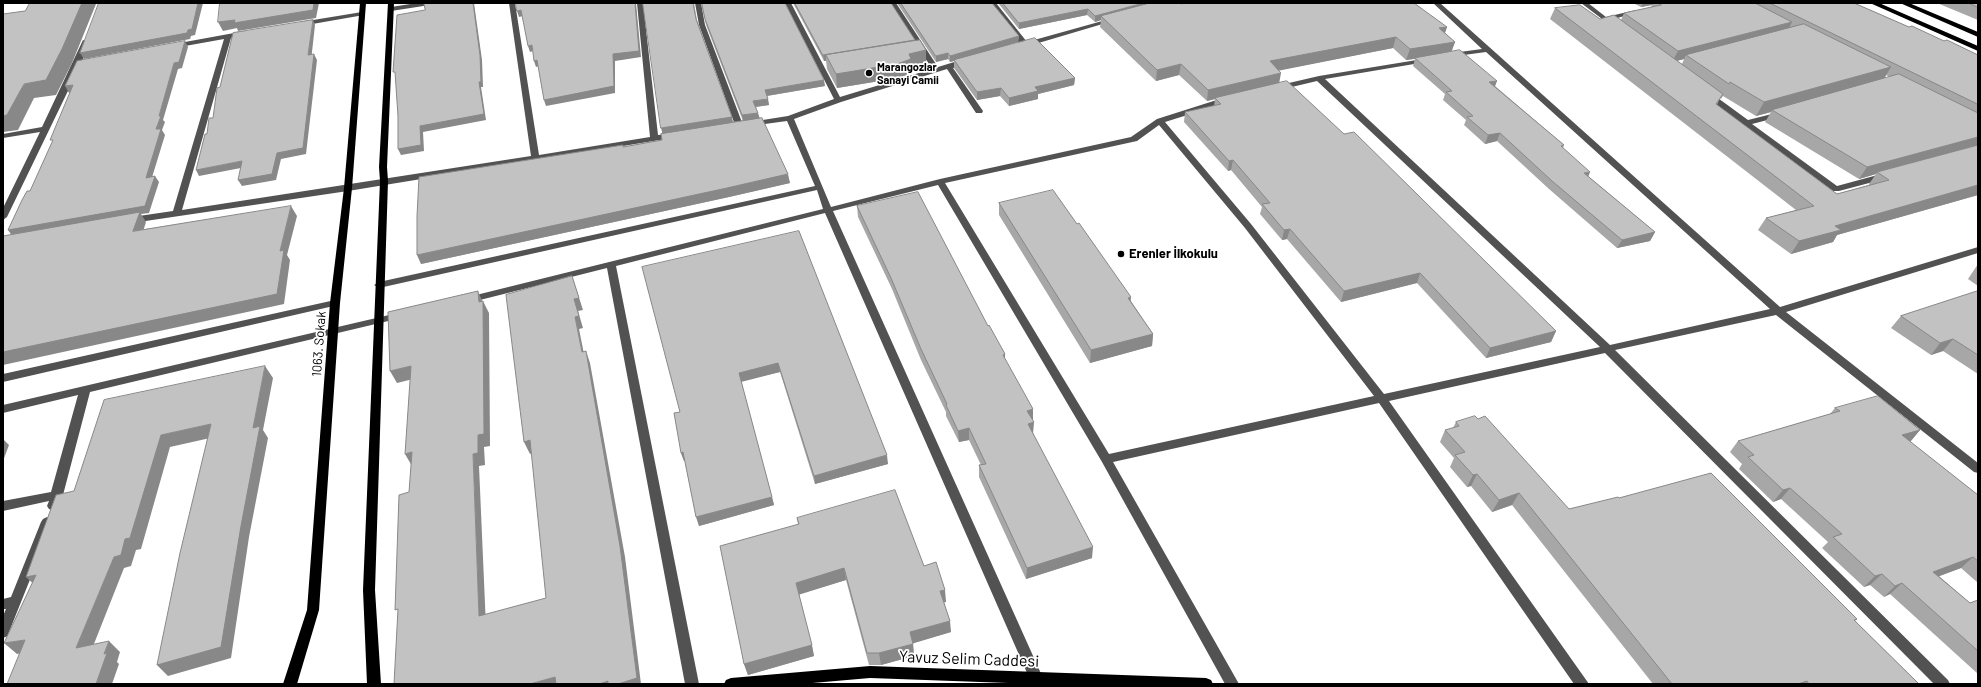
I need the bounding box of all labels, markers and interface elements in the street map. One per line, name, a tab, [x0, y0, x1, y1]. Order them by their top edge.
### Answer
place label: Marangozlar Sanayi Camii	[877, 60, 939, 86]
marker: Marangozlar Sanayi Camii	[864, 68, 874, 78]
place label: Erenler İlkokulu	[1129, 246, 1218, 262]
marker: Erenler İlkokulu	[1116, 249, 1126, 259]
street label: 1063. Sokak	[309, 311, 329, 377]
street label: Yavuz Selim Caddesi	[899, 647, 1039, 671]

